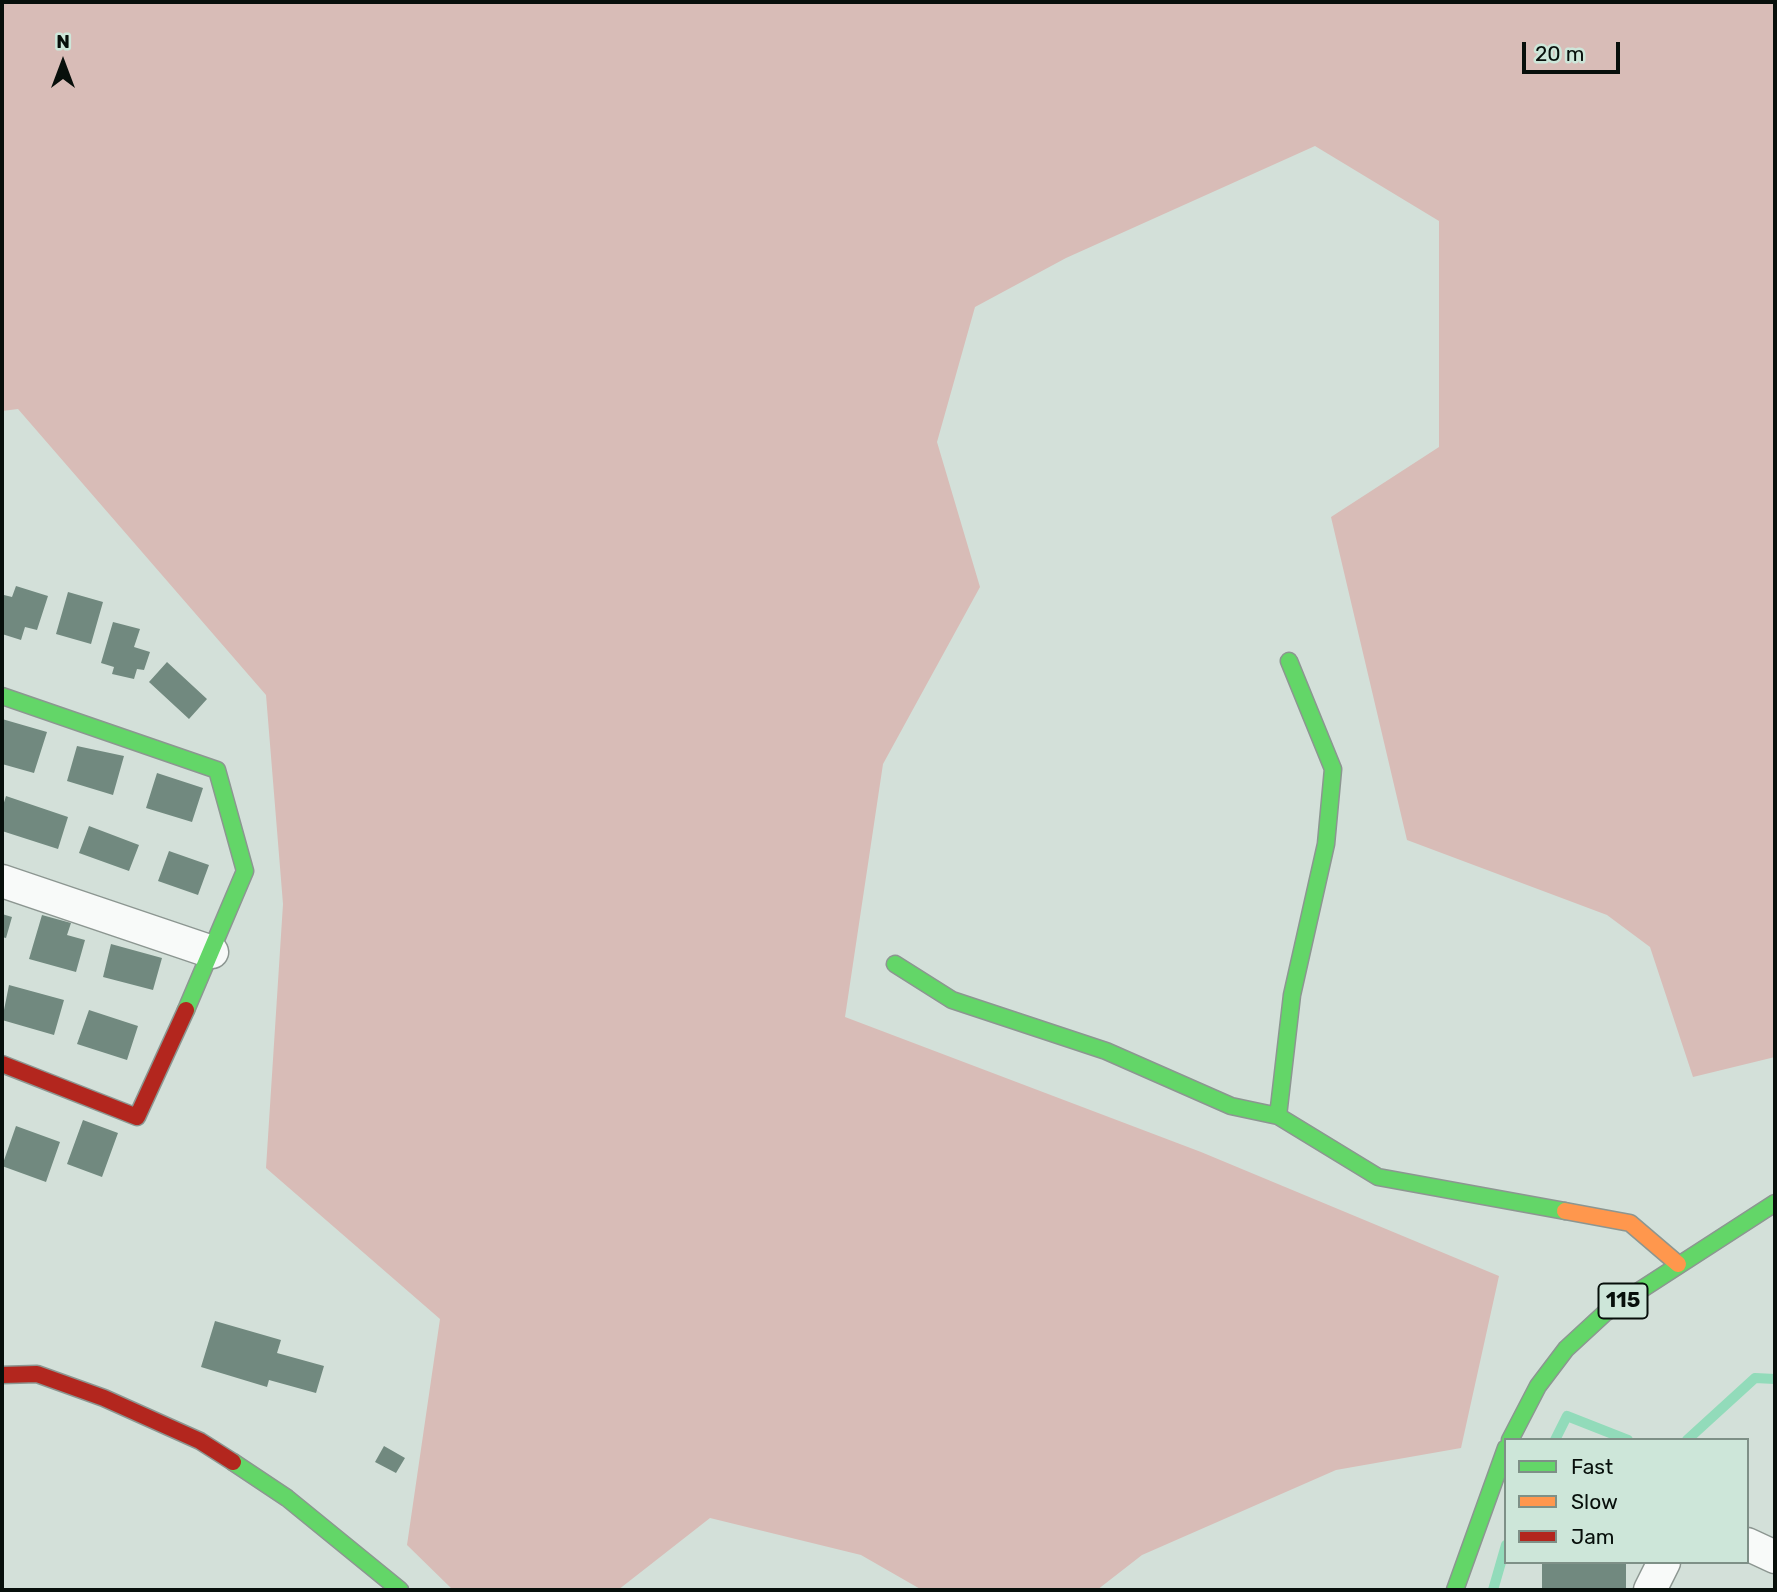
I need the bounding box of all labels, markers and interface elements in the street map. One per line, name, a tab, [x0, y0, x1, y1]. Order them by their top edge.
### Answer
north arrow	[28, 28, 98, 98]
scale bar	[1525, 28, 1623, 72]
text: N	[56, 30, 70, 53]
text: 20 m	[1535, 41, 1584, 66]
road number: 115	[1598, 1284, 1648, 1318]
legend	[1504, 1438, 1749, 1564]
text: Fast	[1571, 1454, 1613, 1479]
text: Slow	[1571, 1489, 1618, 1514]
text: Jam	[1571, 1524, 1615, 1549]

